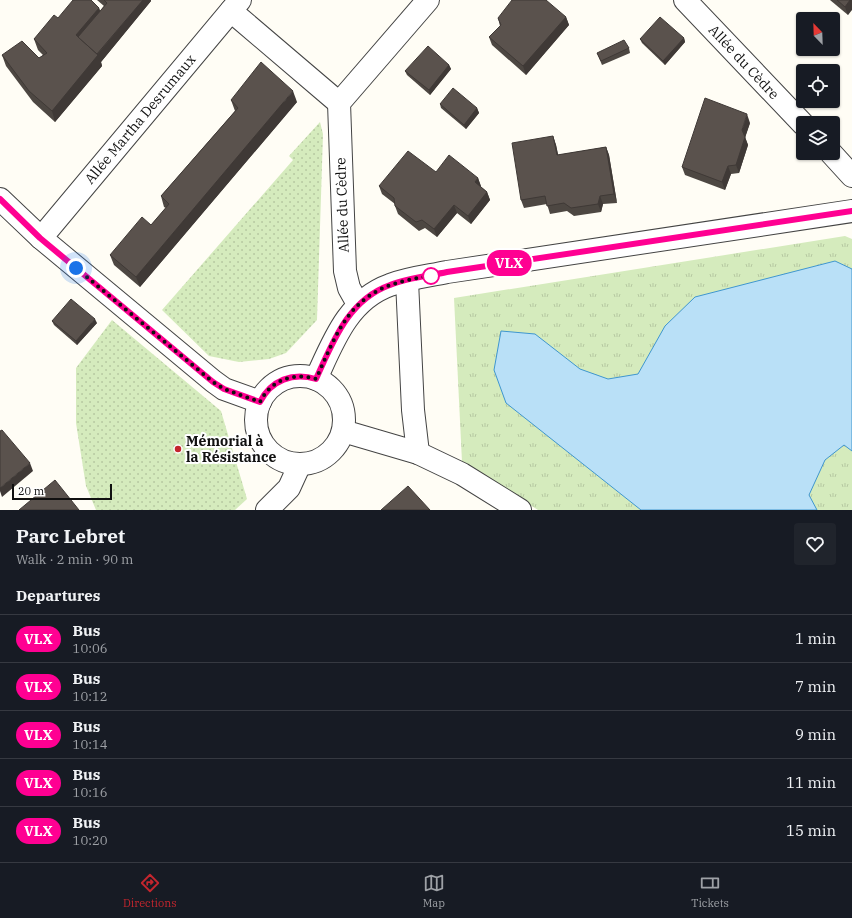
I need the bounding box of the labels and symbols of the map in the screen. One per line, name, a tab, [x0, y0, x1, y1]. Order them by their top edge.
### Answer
north arrow	[796, 12, 840, 56]
street label: Allée du Cèdre	[705, 21, 783, 103]
street label: Allée Martha Desrumaux	[80, 50, 200, 187]
street label: Allée du Cèdre	[331, 157, 353, 253]
line badge: VLX	[486, 250, 532, 276]
your location	[66, 258, 86, 278]
unlabelled marker	[422, 267, 440, 285]
place label: Mémorial à la Résistance	[186, 432, 276, 466]
marker: Mémorial à la Résistance	[173, 444, 183, 454]
scale bar	[12, 482, 112, 501]

